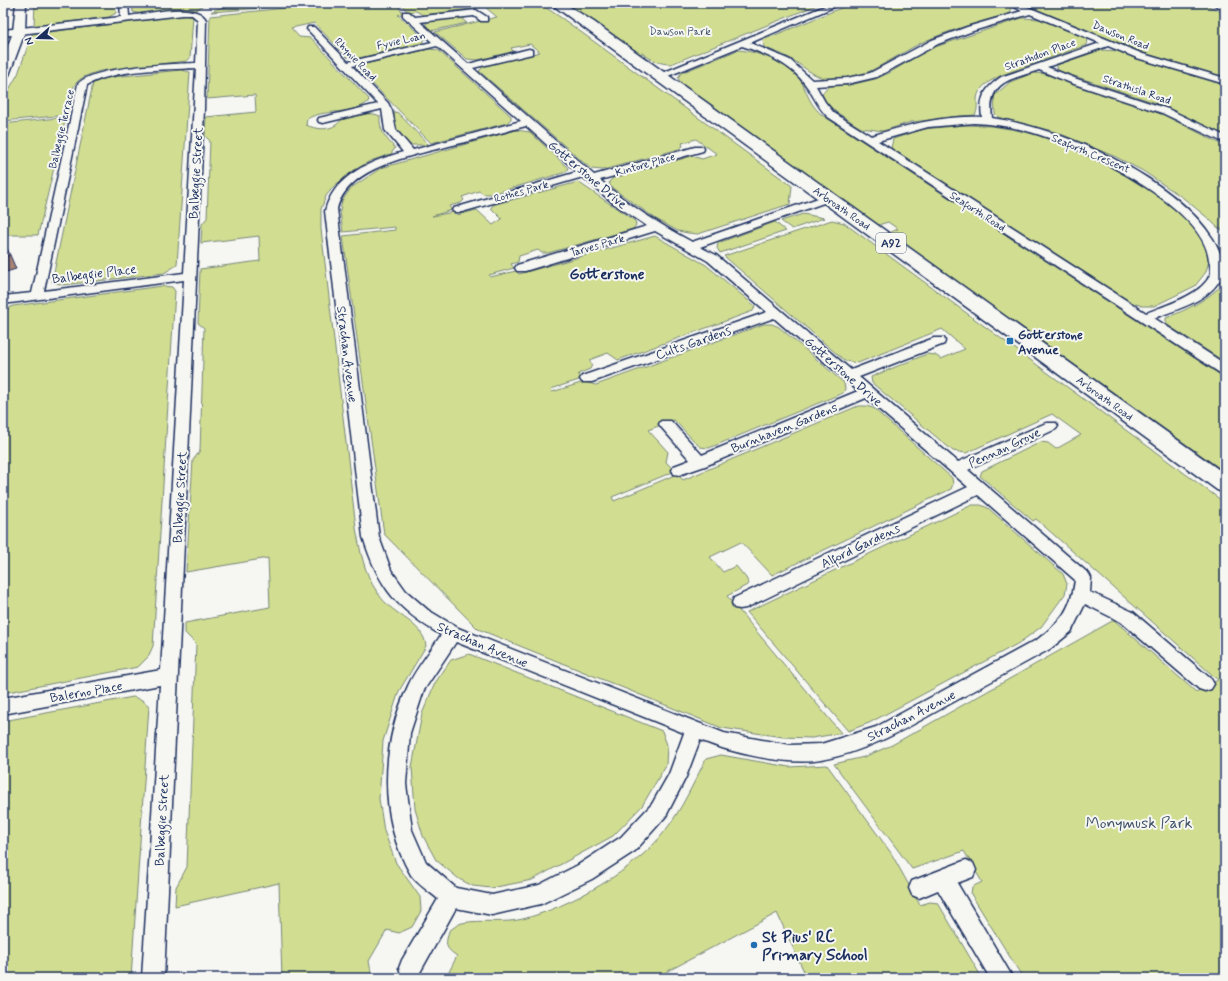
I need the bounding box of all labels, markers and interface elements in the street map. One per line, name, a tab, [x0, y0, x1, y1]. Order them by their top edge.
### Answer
north arrow	[18, 18, 58, 58]
street label: Dawson Road	[1090, 18, 1151, 54]
park label: Dawson Park	[649, 25, 711, 39]
street label: Fyvie Loan	[375, 29, 427, 53]
text: N	[22, 35, 37, 47]
street label: Rhynie Road	[331, 35, 379, 84]
street label: Strathdon Place	[1003, 36, 1078, 74]
street label: Strathisla Road	[1101, 72, 1173, 108]
street label: Balbeggie Terrace	[46, 88, 80, 171]
street label: Balbeggie Street	[186, 126, 209, 220]
street label: Seaforth Crescent	[1048, 131, 1132, 179]
street label: Gotterstone Drive	[544, 137, 630, 213]
street label: Kintore Place	[614, 150, 677, 180]
street label: Rothes Park	[492, 177, 551, 206]
street label: Arbroath Road	[810, 184, 873, 234]
street label: Seaforth Road	[946, 189, 1008, 237]
street label: Tarves Park	[568, 231, 627, 260]
road number: A92	[876, 233, 906, 253]
street label: Balbeggie Place	[51, 261, 138, 290]
district label: Gotterstone	[570, 265, 645, 285]
street label: Strachan Avenue	[332, 305, 361, 404]
street label: Cults Gardens	[654, 323, 733, 364]
place label: Gotterstone Avenue	[1018, 327, 1083, 359]
street label: Gotterstone Drive	[800, 334, 886, 411]
marker: Gotterstone Avenue	[1005, 336, 1015, 346]
street label: Arbroath Road	[1073, 373, 1136, 424]
street label: Burnhaven Gardens	[729, 399, 841, 458]
street label: Pennan Grove	[966, 424, 1043, 472]
street label: Balbeggie Street	[170, 450, 193, 544]
street label: Alford Gardens	[818, 520, 904, 575]
street label: Strachan Avenue	[434, 619, 531, 672]
street label: Balerno Place	[49, 678, 124, 707]
street label: Strachan Avenue	[865, 687, 959, 746]
street label: Balbeggie Street	[152, 773, 175, 867]
park label: Monymusk Park	[1086, 813, 1192, 834]
place label: St Pius' RC Primary School	[762, 927, 868, 966]
marker: St Pius' RC Primary School	[749, 940, 759, 950]

